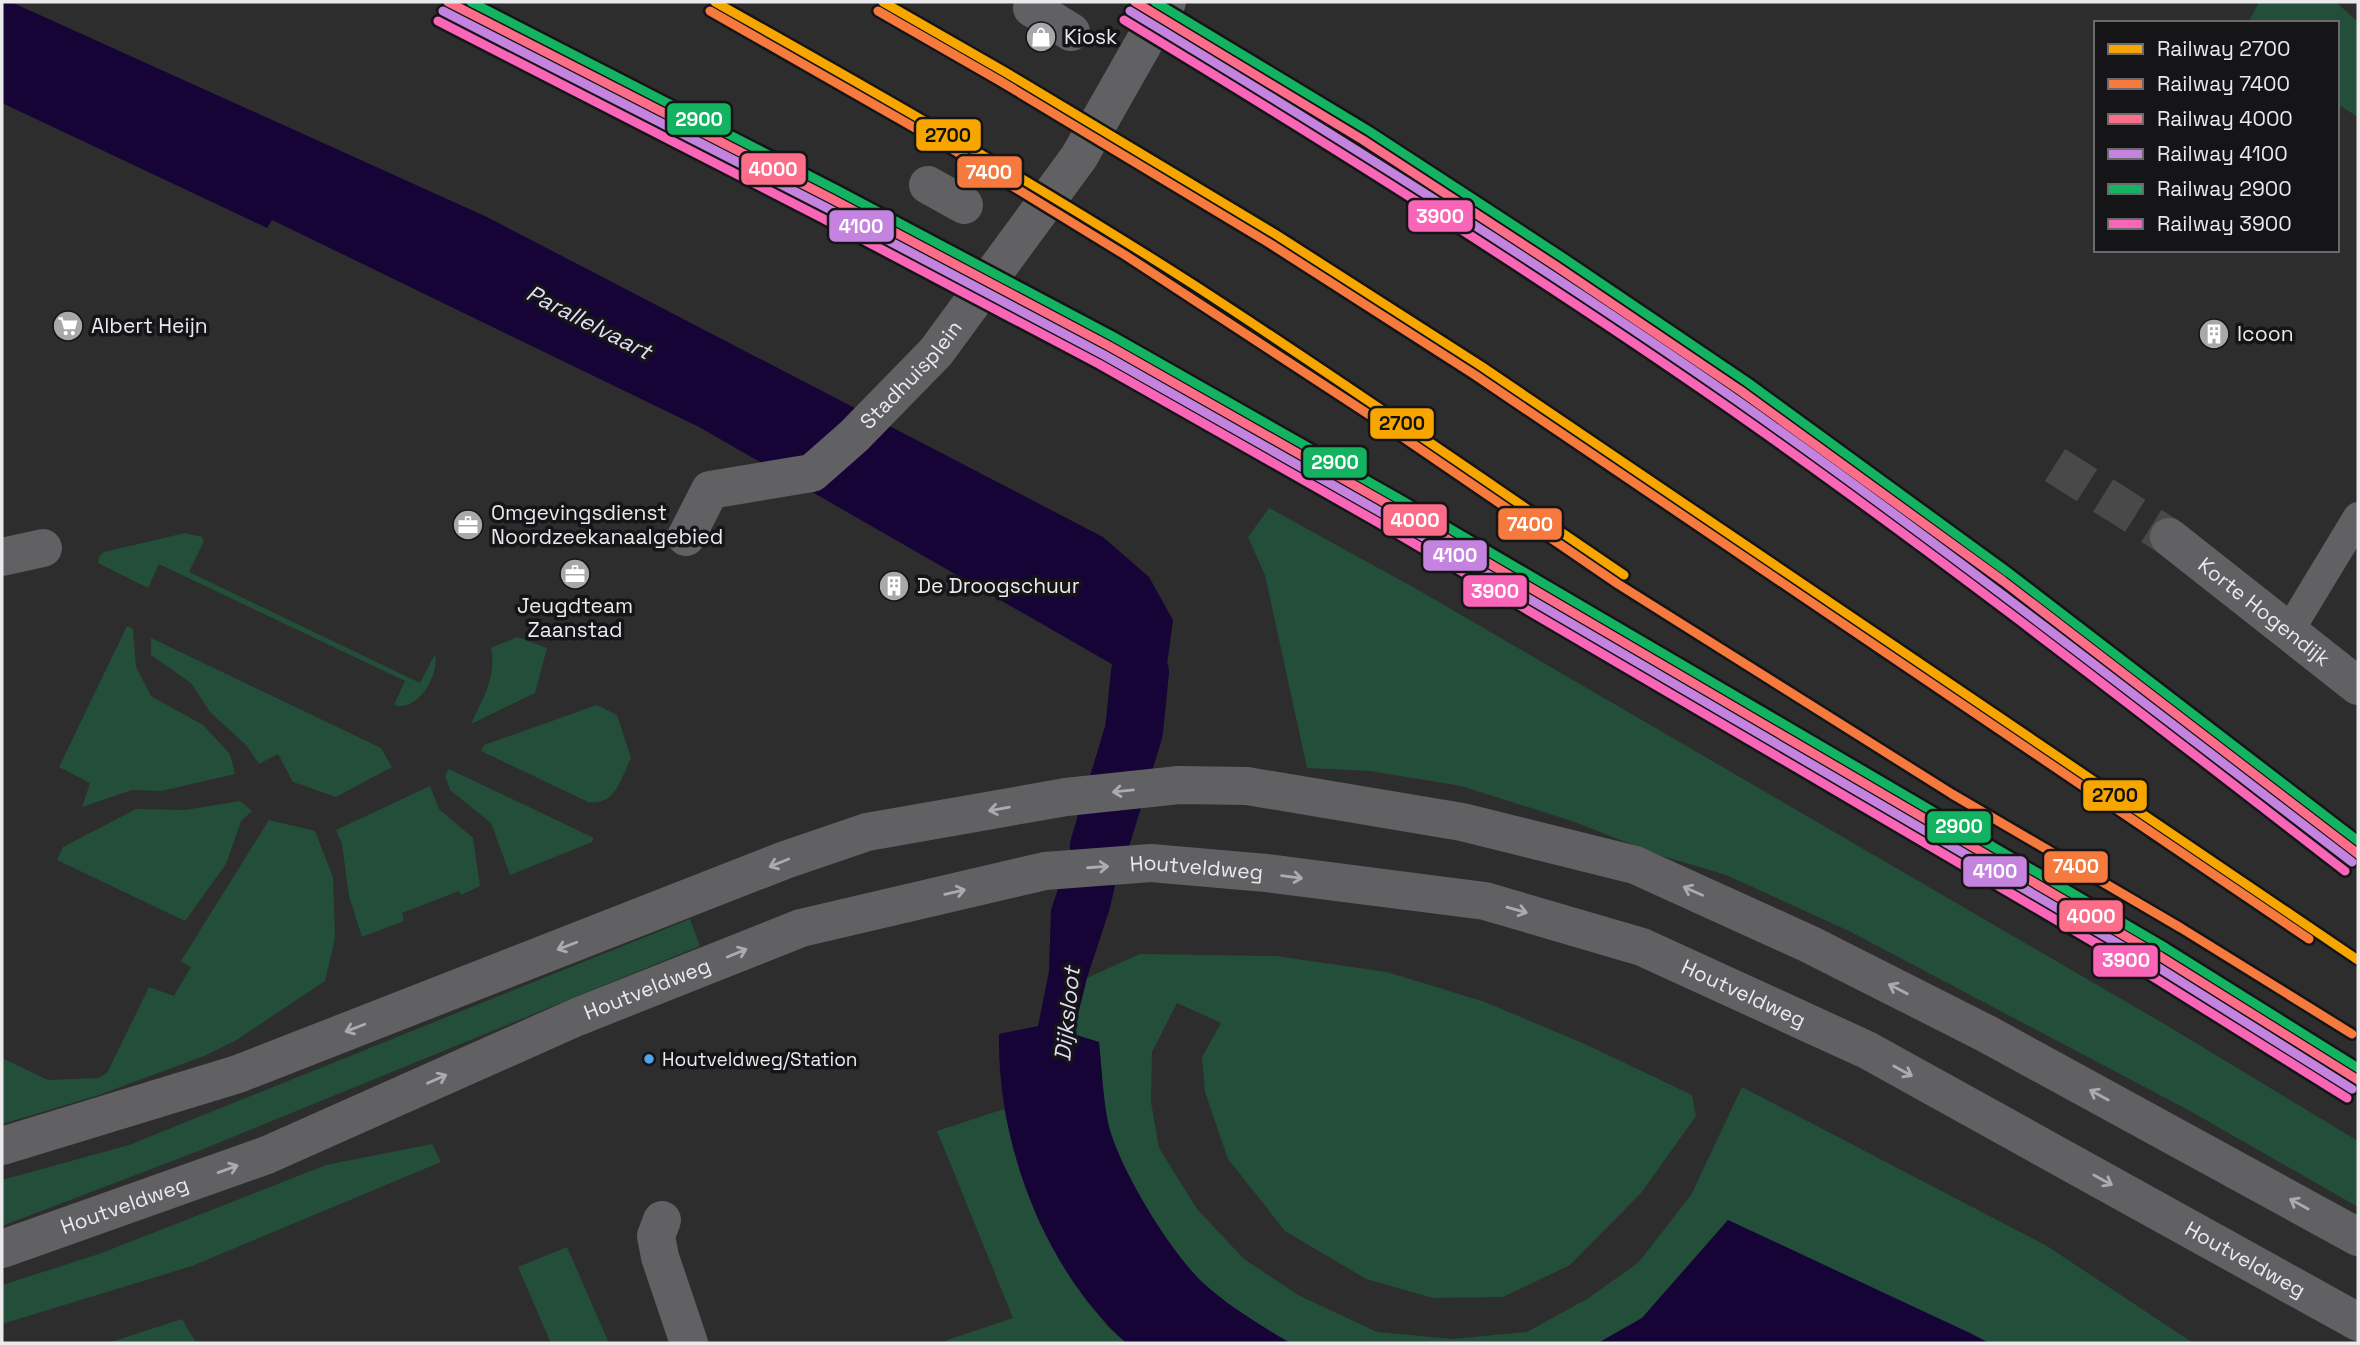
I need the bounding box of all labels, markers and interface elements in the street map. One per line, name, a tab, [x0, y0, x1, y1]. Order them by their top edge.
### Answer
shop icon: Kiosk	[1024, 20, 1058, 54]
legend	[2094, 21, 2339, 252]
place label: Kiosk	[1064, 23, 1117, 50]
text: Railway 2700	[2157, 35, 2290, 62]
text: Railway 7400	[2157, 70, 2290, 97]
line badge: 2900	[666, 102, 732, 136]
text: Railway 4000	[2157, 105, 2293, 132]
text: 2900	[675, 107, 723, 132]
line badge: 2700	[915, 118, 982, 152]
text: 2700	[925, 123, 971, 148]
text: Railway 4100	[2157, 140, 2288, 167]
line badge: 4000	[740, 152, 807, 186]
line badge: 7400	[956, 155, 1023, 189]
text: 4000	[748, 157, 798, 182]
text: 7400	[966, 160, 1012, 185]
text: Railway 2900	[2157, 175, 2292, 202]
line badge: 3900	[1407, 199, 1474, 233]
text: 3900	[1416, 204, 1464, 229]
line badge: 4100	[828, 209, 895, 243]
text: Railway 3900	[2157, 210, 2292, 237]
text: 4100	[839, 214, 883, 239]
water label: Parallelvaart	[521, 278, 659, 367]
supermarket icon: Albert Heijn	[51, 309, 85, 343]
place label: Albert Heijn	[91, 312, 208, 339]
street label: Stadhuisplein	[854, 315, 968, 435]
building icon: Icoon	[2197, 317, 2231, 351]
place label: Icoon	[2237, 320, 2294, 347]
line badge: 2700	[1369, 407, 1435, 440]
text: 2700	[1379, 411, 1425, 436]
line badge: 2900	[1302, 446, 1368, 479]
text: 2900	[1311, 450, 1359, 475]
place label: Omgevingsdienst Noordzeekanaalgebied	[491, 499, 723, 550]
line badge: 4000	[1382, 503, 1448, 537]
line badge: 7400	[1497, 507, 1563, 541]
office icon: Omgevingsdienst Noordzeekanaalgebied	[451, 508, 485, 542]
text: 4000	[1390, 508, 1440, 533]
text: 7400	[1507, 512, 1553, 537]
line badge: 4100	[1422, 539, 1488, 572]
text: 4100	[1433, 543, 1477, 568]
street label: Korte Hogendijk	[2193, 551, 2336, 672]
office icon: Jeugdteam Zaanstad	[558, 557, 592, 591]
building icon: De Droogschuur	[877, 569, 911, 603]
place label: De Droogschuur	[917, 572, 1080, 599]
line badge: 3900	[1462, 574, 1528, 608]
text: 3900	[1471, 579, 1519, 604]
place label: Jeugdteam Zaanstad	[517, 592, 633, 643]
line badge: 2700	[2082, 779, 2148, 812]
text: 2700	[2092, 783, 2138, 808]
one-way arrow	[1112, 785, 1135, 798]
one-way arrow	[988, 803, 1011, 816]
line badge: 2900	[1926, 810, 1992, 844]
text: 2900	[1935, 814, 1983, 839]
street label: Houtveldweg	[1129, 849, 1264, 886]
line badge: 7400	[2043, 850, 2109, 884]
text: 7400	[2053, 854, 2099, 879]
line badge: 4100	[1962, 855, 2028, 888]
one-way arrow	[769, 857, 790, 870]
text: 4100	[1973, 859, 2017, 884]
one-way arrow	[1086, 860, 1109, 873]
one-way arrow	[1280, 870, 1303, 883]
one-way arrow	[1682, 884, 1704, 897]
one-way arrow	[943, 885, 966, 898]
line badge: 4000	[2058, 899, 2124, 933]
text: 4000	[2066, 904, 2116, 929]
one-way arrow	[1505, 905, 1527, 918]
one-way arrow	[557, 941, 579, 954]
line badge: 3900	[2092, 944, 2159, 978]
one-way arrow	[725, 946, 747, 959]
text: 3900	[2102, 948, 2150, 973]
street label: Houtveldweg	[580, 951, 714, 1026]
street label: Houtveldweg	[1677, 953, 1810, 1033]
water label: Dijksloot	[1047, 963, 1087, 1063]
one-way arrow	[1888, 981, 1909, 995]
one-way arrow	[345, 1023, 367, 1036]
place label: Houtveldweg/Station	[662, 1047, 858, 1072]
marker: Houtveldweg/Station	[642, 1052, 656, 1066]
one-way arrow	[1893, 1064, 1913, 1078]
one-way arrow	[425, 1072, 447, 1085]
one-way arrow	[2089, 1088, 2110, 1101]
one-way arrow	[216, 1162, 238, 1174]
street label: Houtveldweg	[57, 1170, 192, 1240]
one-way arrow	[2092, 1173, 2112, 1187]
one-way arrow	[2289, 1197, 2309, 1211]
street label: Houtveldweg	[2180, 1215, 2311, 1303]

